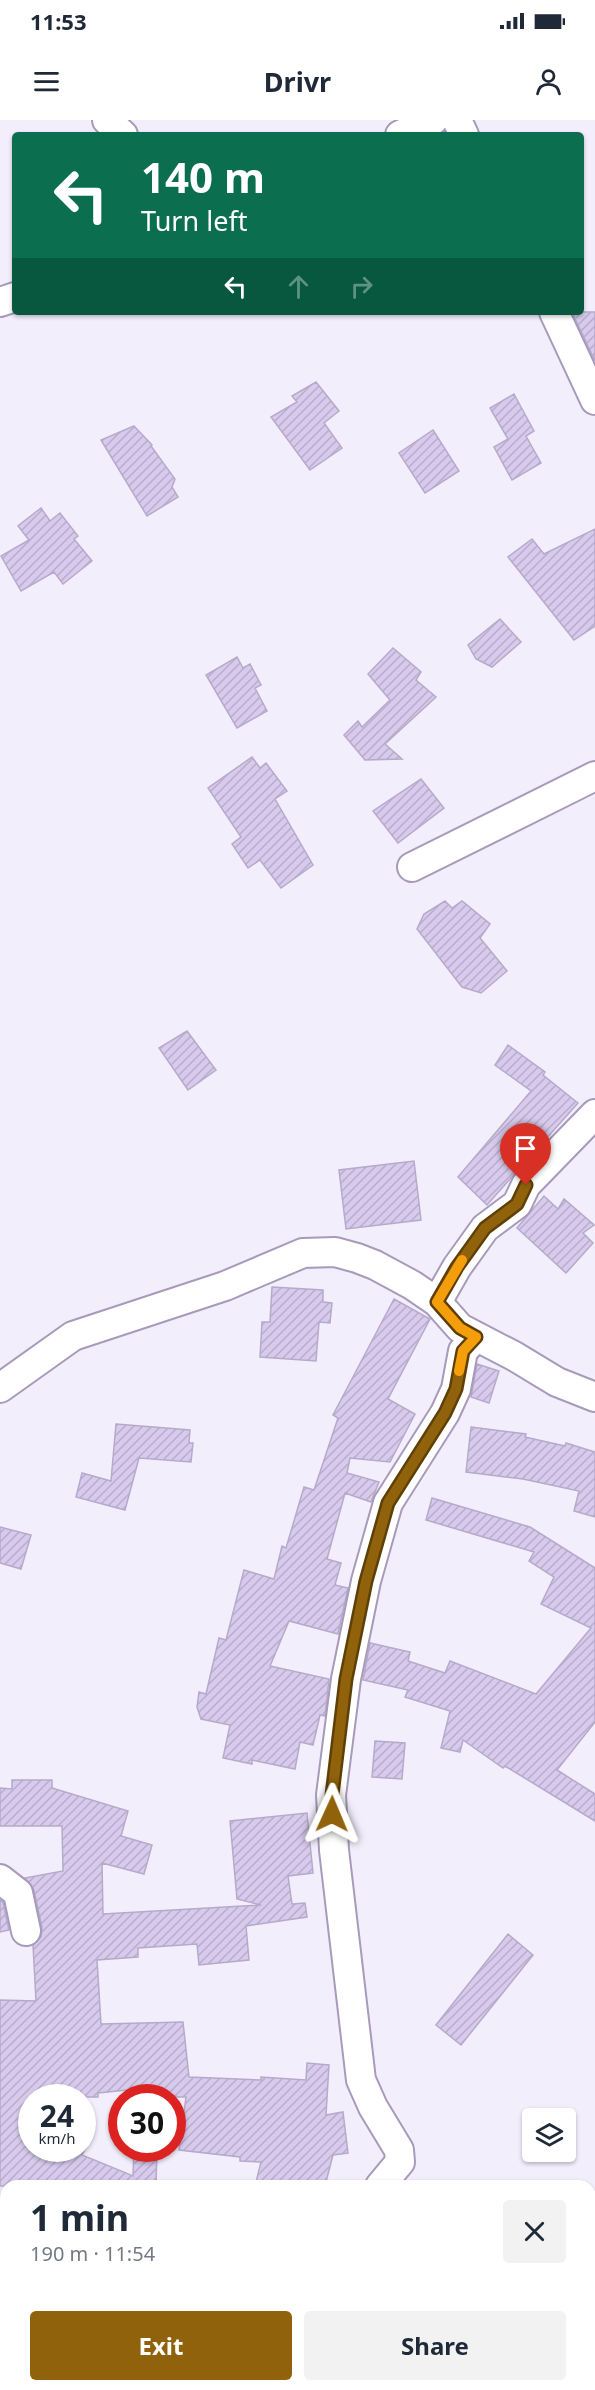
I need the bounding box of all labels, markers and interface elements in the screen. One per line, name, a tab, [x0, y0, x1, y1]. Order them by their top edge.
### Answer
text: 11:53	[30, 6, 87, 36]
text: Drivr	[264, 63, 331, 100]
icon: menu	[30, 65, 63, 98]
icon: person	[532, 65, 565, 98]
text: 140 m	[141, 148, 265, 205]
icon: left	[42, 156, 120, 234]
text: Turn left	[141, 202, 247, 239]
icon: left	[219, 270, 252, 303]
icon: ahead	[282, 270, 315, 303]
icon: right	[345, 270, 378, 303]
pin	[500, 1123, 551, 1185]
icon: arrive	[509, 1132, 542, 1165]
position arrow	[300, 1782, 364, 1846]
speed limit sign: 30	[108, 2084, 186, 2162]
text: 24	[40, 2095, 74, 2136]
map controls	[522, 2108, 576, 2162]
button: layers	[522, 2108, 576, 2162]
text: km/h	[39, 2128, 75, 2148]
text: 1 min	[30, 2193, 129, 2242]
button: close	[503, 2200, 566, 2263]
text: 190 m · 11:54	[30, 2240, 155, 2267]
button: Exit	[30, 2311, 292, 2380]
button: Share	[304, 2311, 566, 2380]

